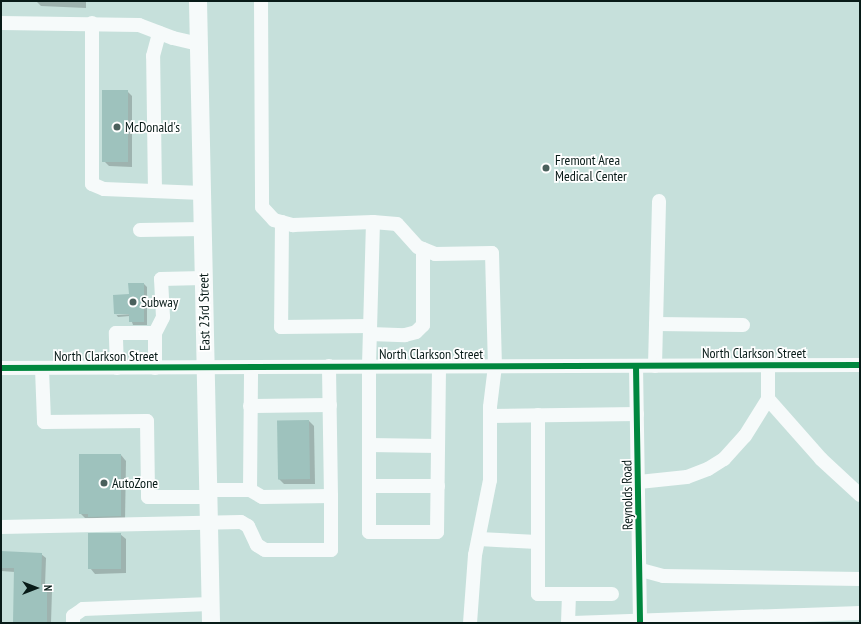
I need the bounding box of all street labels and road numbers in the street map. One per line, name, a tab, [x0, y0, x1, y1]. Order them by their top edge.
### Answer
street label: East 23rd Street	[195, 273, 213, 351]
street label: North Clarkson Street	[702, 345, 806, 361]
street label: North Clarkson Street	[379, 346, 483, 362]
street label: North Clarkson Street	[54, 348, 158, 364]
street label: Reynolds Road	[618, 460, 636, 530]

